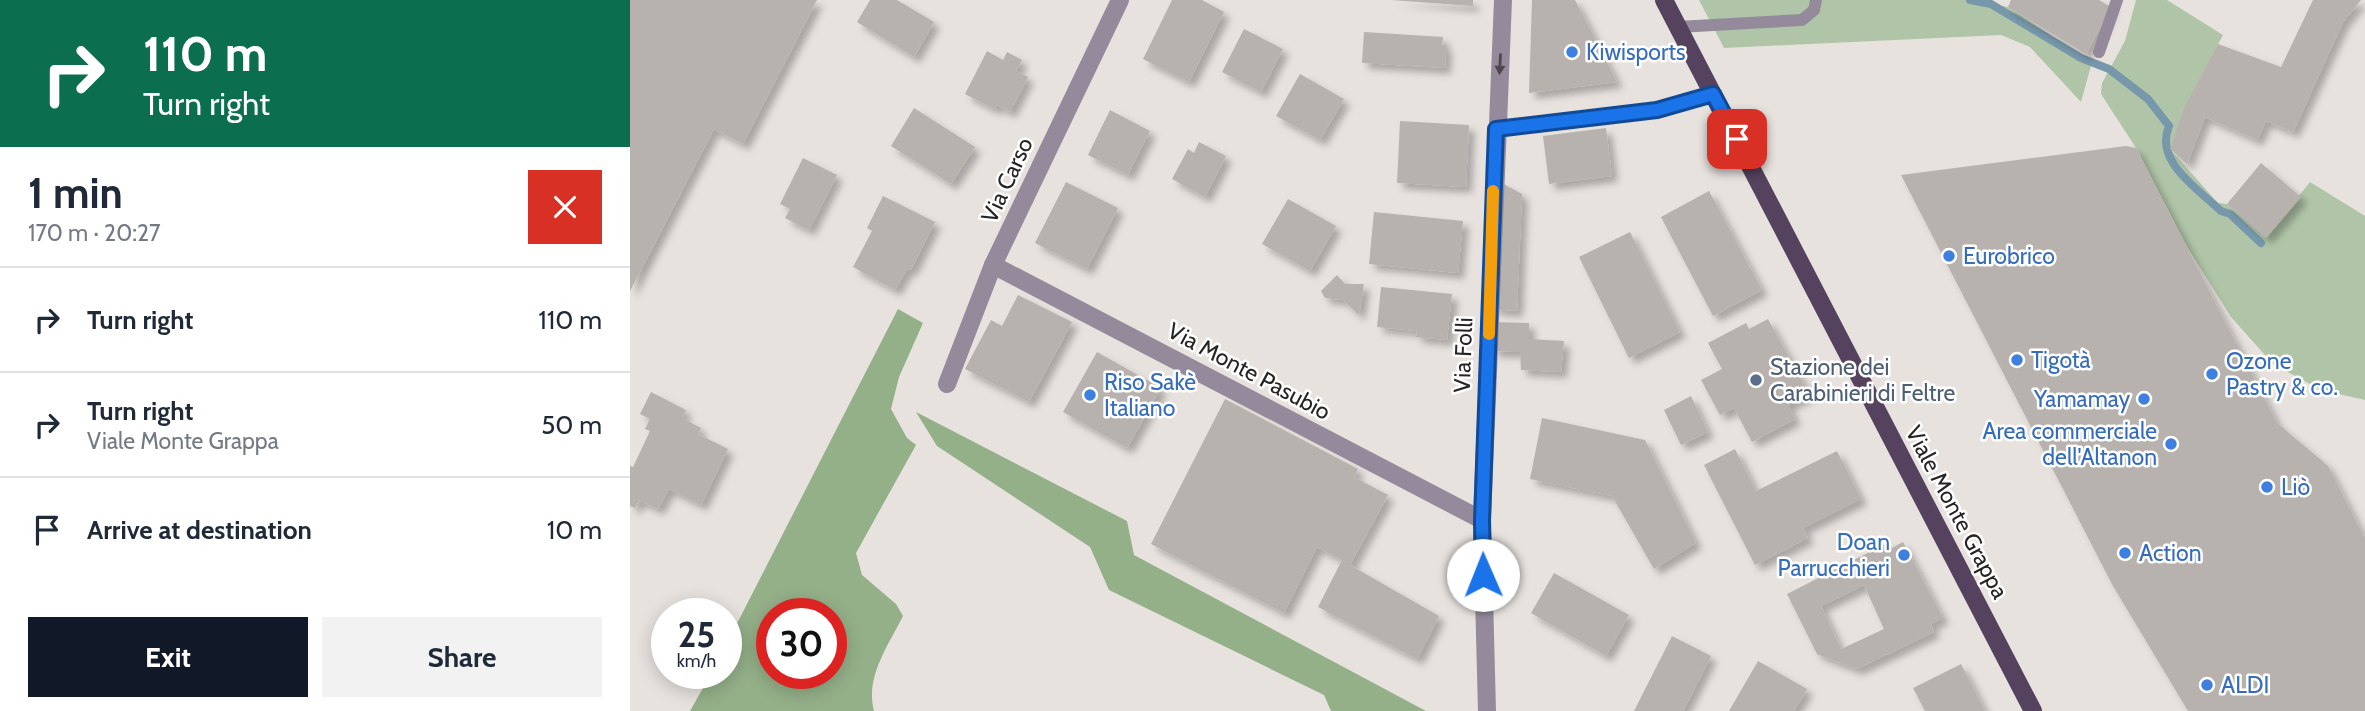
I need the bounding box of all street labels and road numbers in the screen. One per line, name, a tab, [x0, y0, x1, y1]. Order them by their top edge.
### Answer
street label: Via Carso	[975, 133, 1039, 227]
street label: Via Monte Pasubio	[1163, 316, 1335, 426]
street label: Via Folli	[1448, 317, 1478, 393]
street label: Viale Monte Grappa	[1900, 421, 2014, 603]

